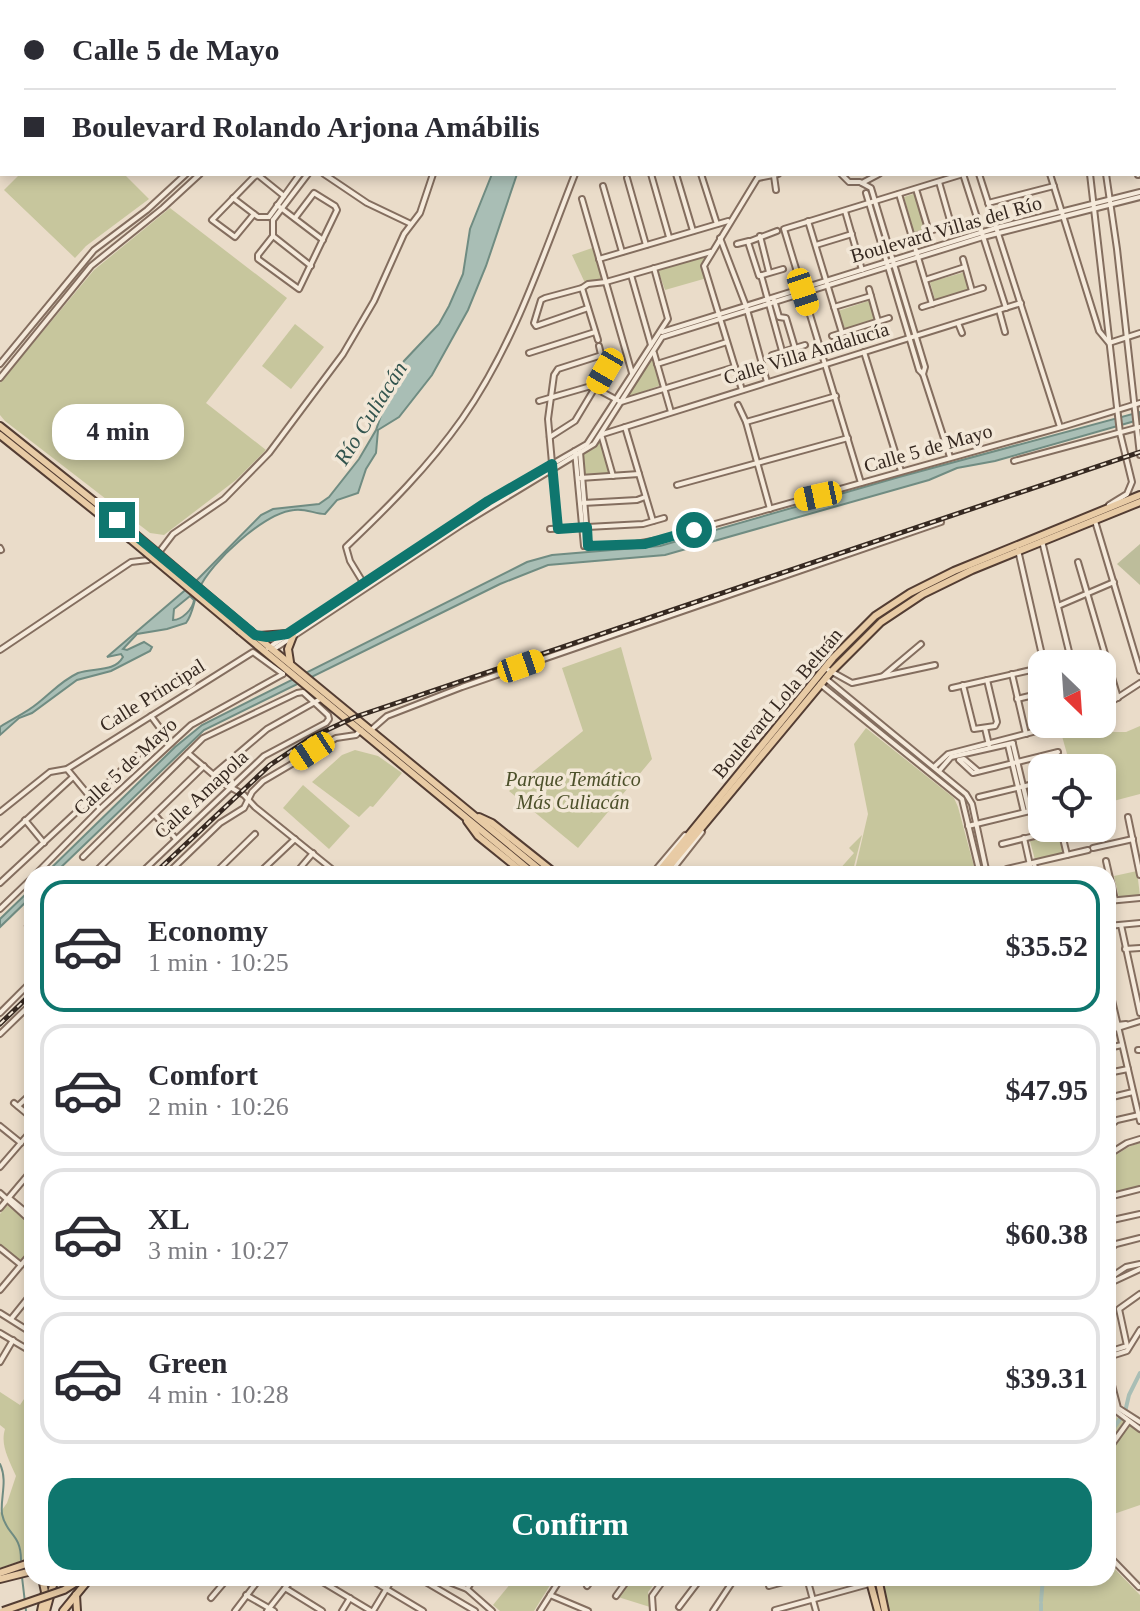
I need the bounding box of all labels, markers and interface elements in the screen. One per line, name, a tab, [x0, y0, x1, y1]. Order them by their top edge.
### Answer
text: Calle 5 de Mayo	[72, 33, 279, 66]
text: Boulevard Rolando Arjona Amábilis	[72, 110, 540, 143]
street label: Boulevard Villas del Río	[848, 191, 1044, 267]
car	[784, 265, 822, 319]
street label: Calle Villa Andalucía	[721, 317, 891, 389]
car	[583, 344, 627, 398]
water label: Río Culiacán	[328, 357, 412, 470]
callout: 4 min	[51, 404, 183, 460]
text: 4 min	[87, 417, 149, 446]
street label: Calle 5 de Mayo	[861, 419, 995, 478]
car	[792, 479, 844, 513]
route end	[99, 502, 135, 538]
route start	[676, 512, 712, 548]
street label: Boulevard Lola Beltrán	[708, 624, 846, 782]
car	[494, 647, 548, 685]
north arrow	[1028, 650, 1116, 738]
map controls	[1028, 650, 1116, 842]
street label: Calle Principal	[96, 654, 209, 737]
street label: Calle 5 de Mayo	[69, 713, 182, 820]
car	[285, 728, 339, 774]
street label: Calle Amapola	[150, 745, 253, 843]
button: locate	[1028, 754, 1116, 842]
park label: Parque Temático Más Culiacán	[504, 768, 641, 813]
icon: car	[52, 910, 124, 982]
text: Economy	[148, 914, 268, 947]
text: $35.52	[1006, 929, 1088, 962]
text: 1 min · 10:25	[148, 948, 289, 977]
icon: car	[52, 1054, 124, 1126]
text: Comfort	[148, 1058, 258, 1091]
text: $47.95	[1006, 1073, 1088, 1106]
text: 2 min · 10:26	[148, 1092, 289, 1121]
icon: car	[52, 1198, 124, 1270]
text: XL	[148, 1202, 190, 1235]
text: $60.38	[1006, 1217, 1088, 1250]
text: 3 min · 10:27	[148, 1236, 289, 1265]
icon: car	[52, 1342, 124, 1414]
text: Green	[148, 1346, 227, 1379]
text: $39.31	[1006, 1361, 1088, 1394]
text: 4 min · 10:28	[148, 1380, 289, 1409]
button: Confirm	[48, 1478, 1092, 1570]

